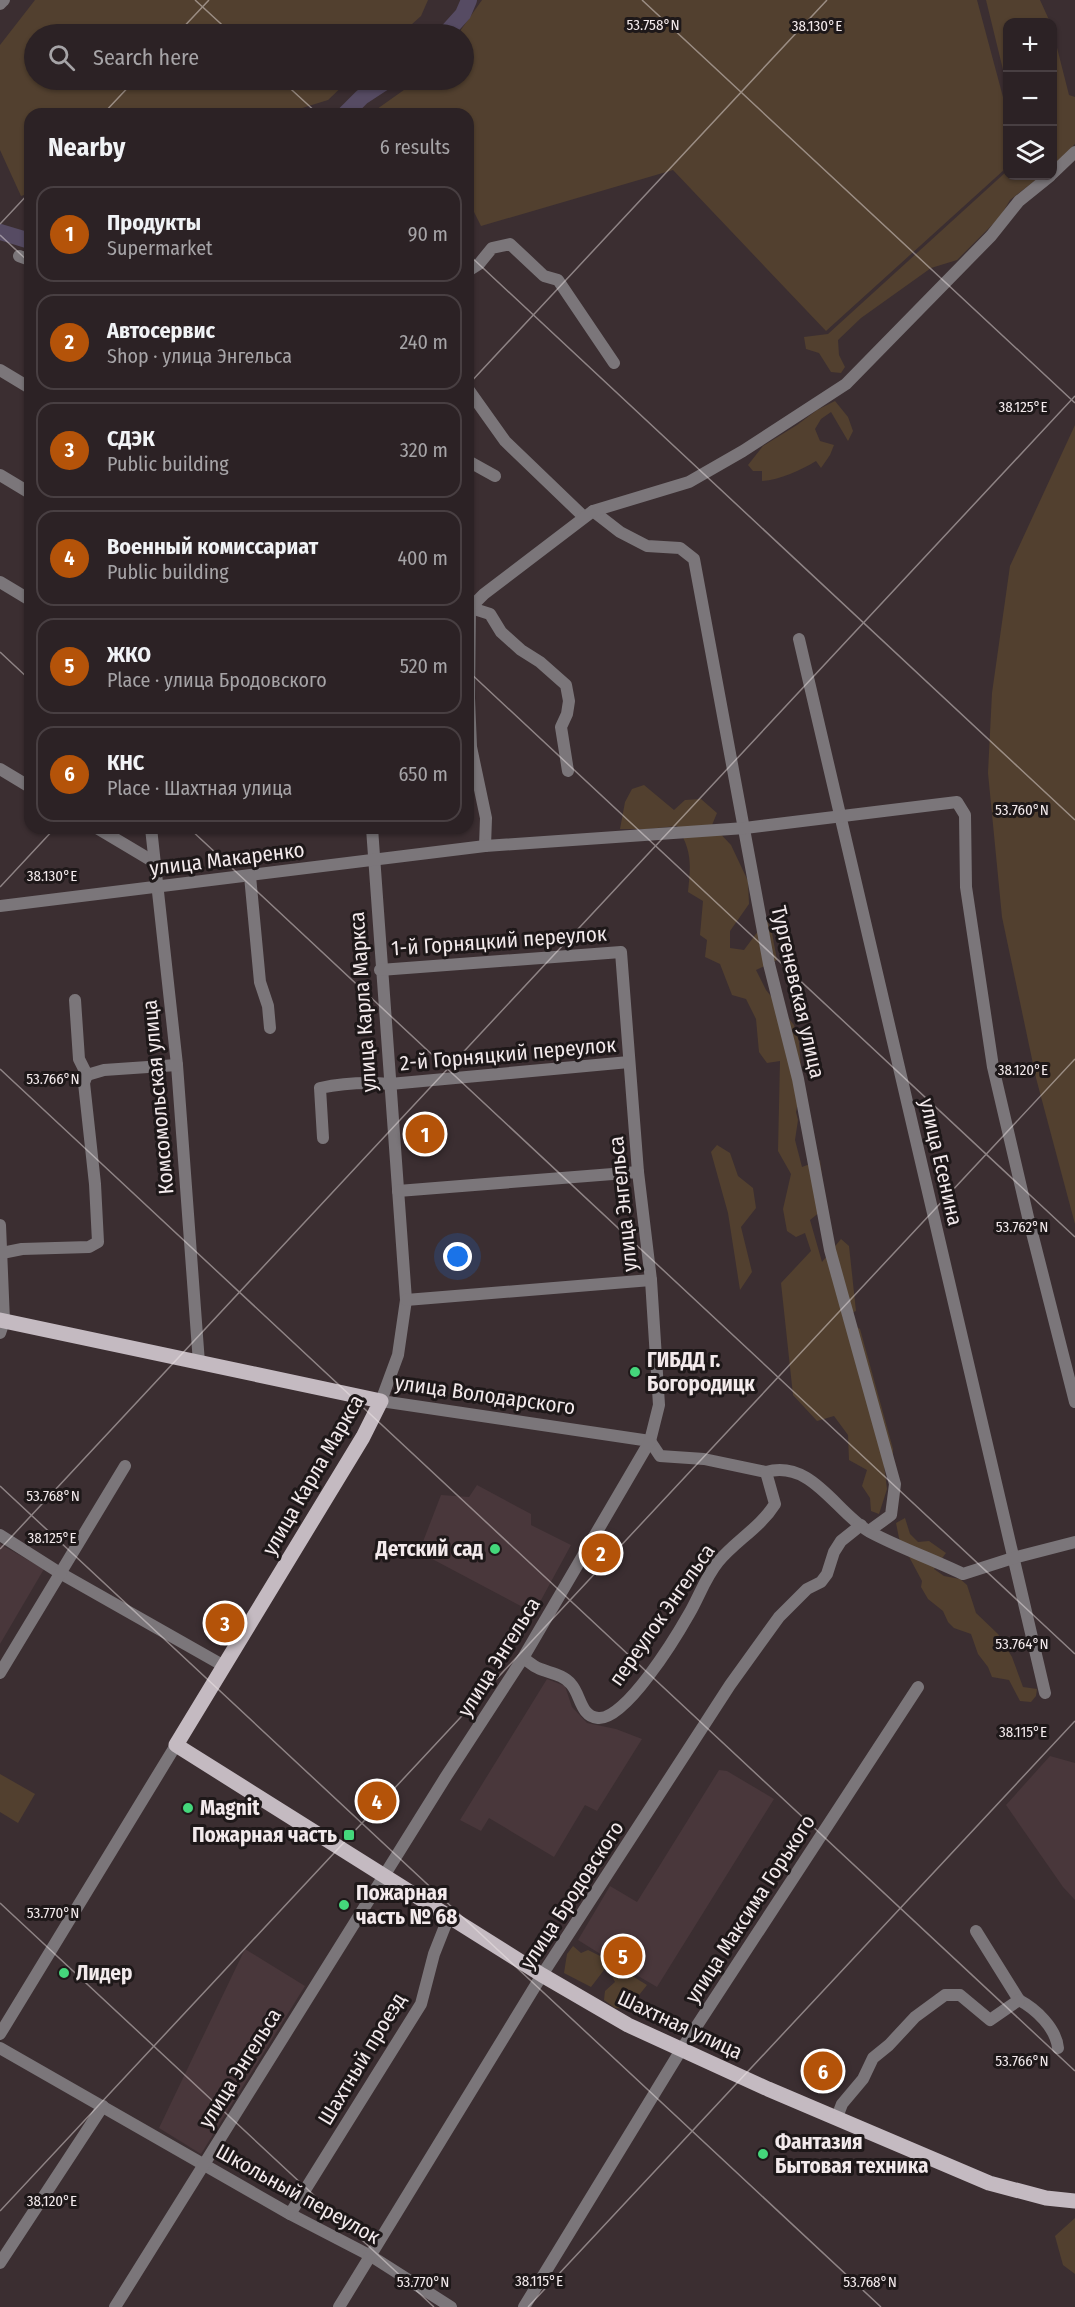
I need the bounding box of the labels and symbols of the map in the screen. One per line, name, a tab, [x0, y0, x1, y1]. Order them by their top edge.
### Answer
text: 53.758°N	[626, 16, 680, 34]
text: 38.130°E	[792, 17, 842, 35]
text: 38.125°E	[998, 398, 1048, 416]
text: 53.760°N	[995, 801, 1049, 819]
street label: улица Макаренко	[148, 837, 306, 881]
text: 38.130°E	[27, 867, 77, 885]
street label: Тургеневская улица	[766, 903, 830, 1081]
street label: улица Карла Маркса	[344, 911, 382, 1093]
street label: 1-й Горняцкий переулок	[390, 920, 608, 961]
street label: Комсомольская улица	[137, 999, 179, 1195]
street label: 2-й Горняцкий переулок	[399, 1032, 617, 1076]
text: 38.120°E	[998, 1061, 1048, 1079]
text: 53.766°N	[26, 1070, 80, 1088]
street label: улица Есенина	[914, 1096, 968, 1228]
pin: 1	[406, 1112, 444, 1156]
street label: улица Энгельса	[603, 1135, 643, 1273]
text: 53.762°N	[996, 1218, 1048, 1236]
your location	[443, 1242, 472, 1271]
place label: ГИБДД г. Богородицк	[647, 1347, 755, 1397]
marker: ГИБДД г. Богородицк	[628, 1365, 642, 1379]
street label: улица Володарского	[393, 1369, 577, 1421]
street label: улица Карла Маркса	[256, 1390, 370, 1560]
text: 53.768°N	[26, 1487, 80, 1505]
text: 38.125°E	[27, 1529, 77, 1547]
pin: 2	[582, 1530, 620, 1576]
place label: Детский сад	[375, 1536, 483, 1562]
street label: переулок Энгельса	[603, 1539, 721, 1691]
marker: Детский сад	[488, 1542, 502, 1556]
street label: улица Энгельса	[452, 1592, 546, 1722]
pin: 3	[206, 1600, 244, 1646]
text: 53.764°N	[995, 1635, 1049, 1653]
text: 38.115°E	[999, 1723, 1047, 1741]
pin: 4	[358, 1778, 397, 1824]
place label: Magnit	[200, 1795, 260, 1821]
marker: Magnit	[181, 1801, 195, 1815]
street label: улица Максима Горького	[679, 1810, 821, 2008]
street label: улица Бродовского	[515, 1816, 629, 1974]
place label: Пожарная часть	[192, 1822, 337, 1848]
marker: Пожарная часть	[342, 1828, 356, 1842]
place label: Пожарная часть № 68	[356, 1880, 457, 1930]
marker: Пожарная часть № 68	[337, 1898, 351, 1912]
text: 53.770°N	[27, 1904, 79, 1922]
pin: 5	[604, 1934, 642, 1978]
place label: Лидер	[76, 1960, 132, 1986]
marker: Лидер	[57, 1966, 71, 1980]
street label: Шахтная улица	[613, 1985, 747, 2065]
street label: Шахтный проезд	[312, 1988, 412, 2130]
street label: улица Энгельса	[193, 2003, 287, 2133]
pin: 6	[804, 2048, 842, 2094]
text: 53.766°N	[995, 2052, 1049, 2070]
place label: Фантазия Бытовая техника	[775, 2129, 928, 2179]
street label: Школьный переулок	[211, 2138, 385, 2250]
marker: Фантазия Бытовая техника	[756, 2147, 770, 2161]
text: 38.120°E	[27, 2192, 77, 2210]
text: 38.115°E	[515, 2272, 563, 2290]
text: 53.770°N	[397, 2273, 449, 2291]
text: 53.768°N	[843, 2273, 897, 2291]

